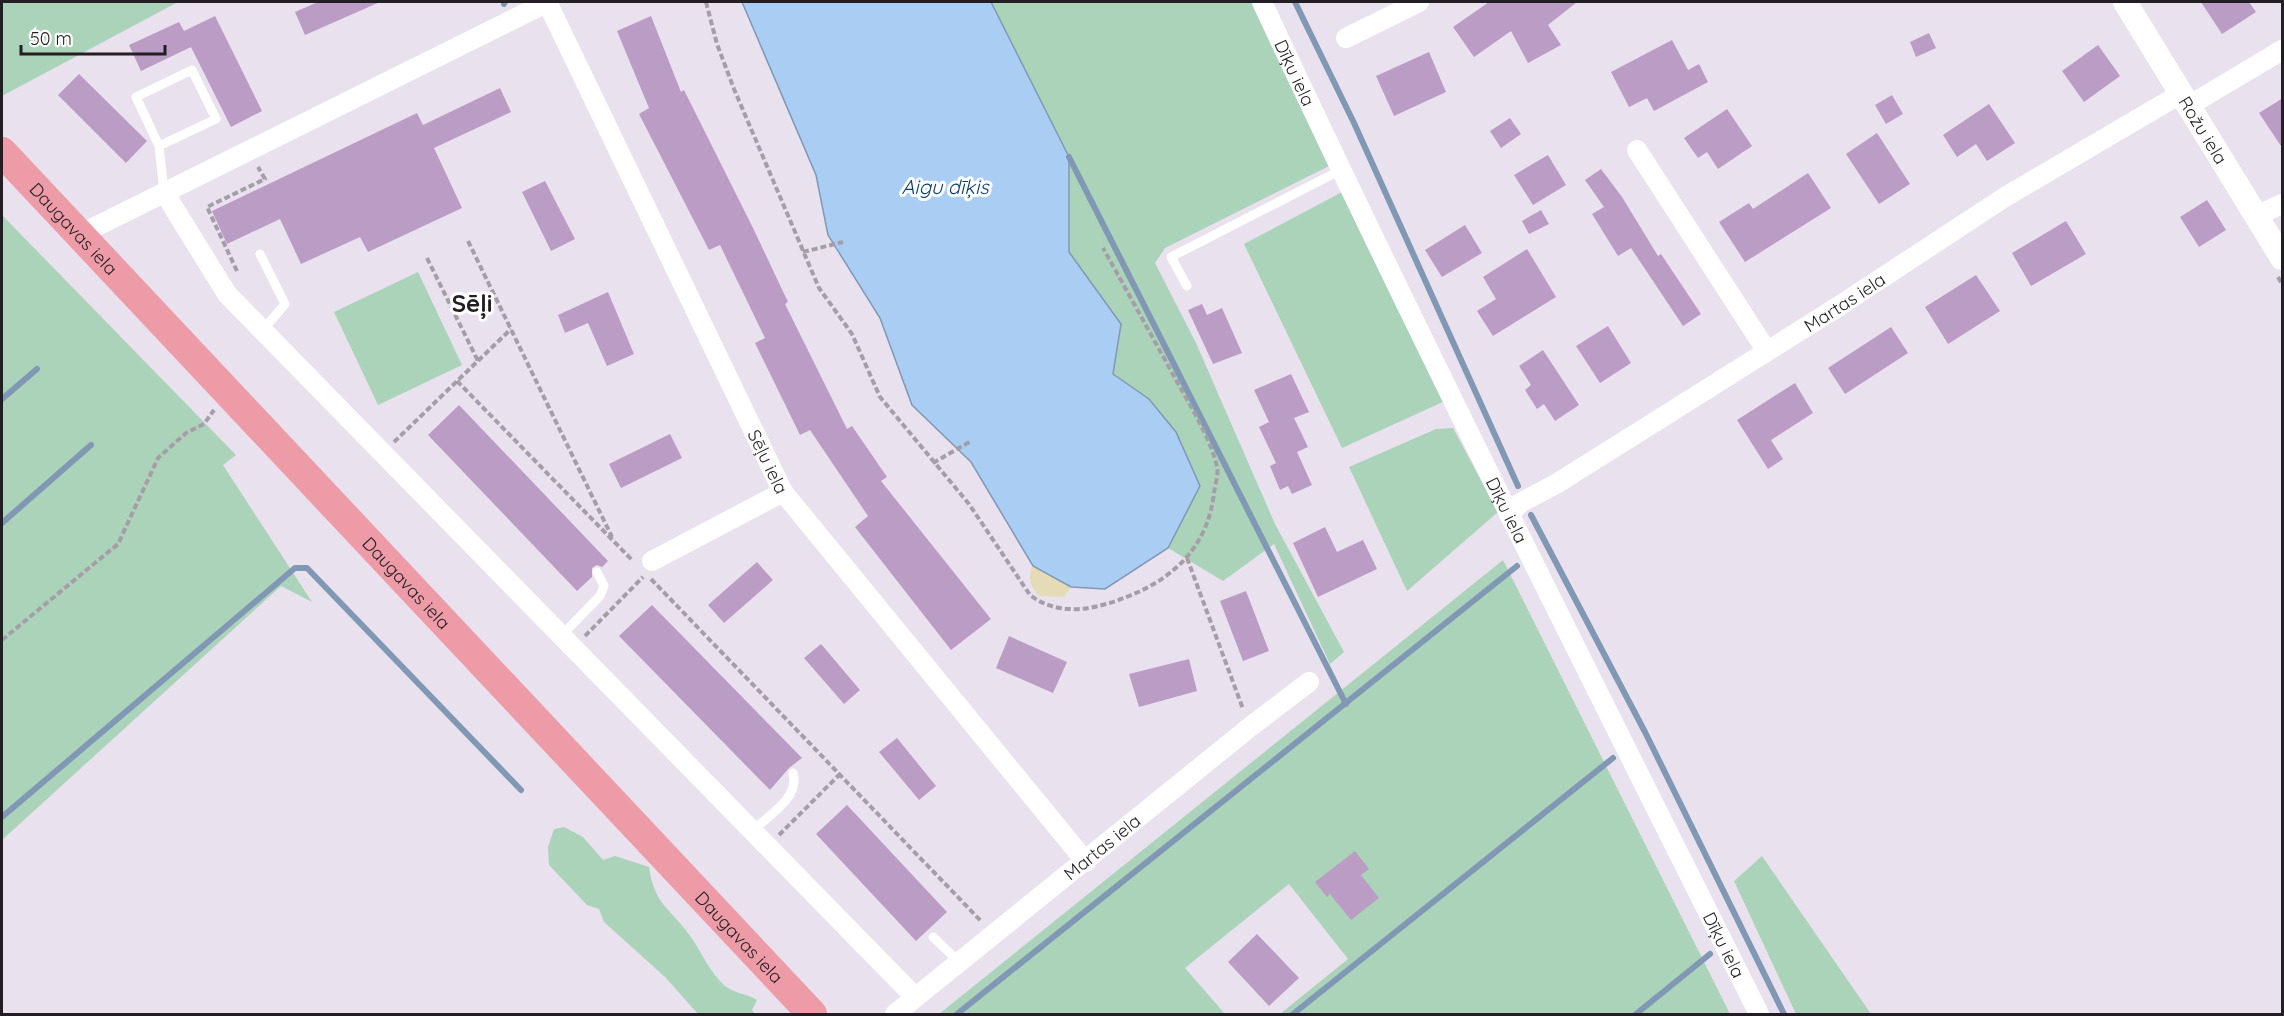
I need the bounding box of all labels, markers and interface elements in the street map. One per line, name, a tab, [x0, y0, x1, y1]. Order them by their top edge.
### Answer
scale bar	[21, 18, 165, 56]
text: 50 m	[30, 27, 72, 50]
street label: Dīķu iela	[1270, 36, 1321, 110]
street label: Rožu iela	[2174, 92, 2233, 168]
water label: Aigu dīķis	[901, 174, 990, 199]
street label: Daugavas iela	[25, 177, 123, 280]
street label: Martas iela	[1800, 267, 1889, 337]
district label: Sēļi	[452, 288, 492, 319]
street label: Sēļu iela	[743, 426, 794, 497]
street label: Dīķu iela	[1481, 473, 1533, 547]
street label: Daugavas iela	[358, 532, 456, 634]
street label: Martas iela	[1059, 809, 1145, 885]
street label: Daugavas iela	[691, 886, 788, 988]
street label: Dīķu iela	[1698, 908, 1750, 981]

